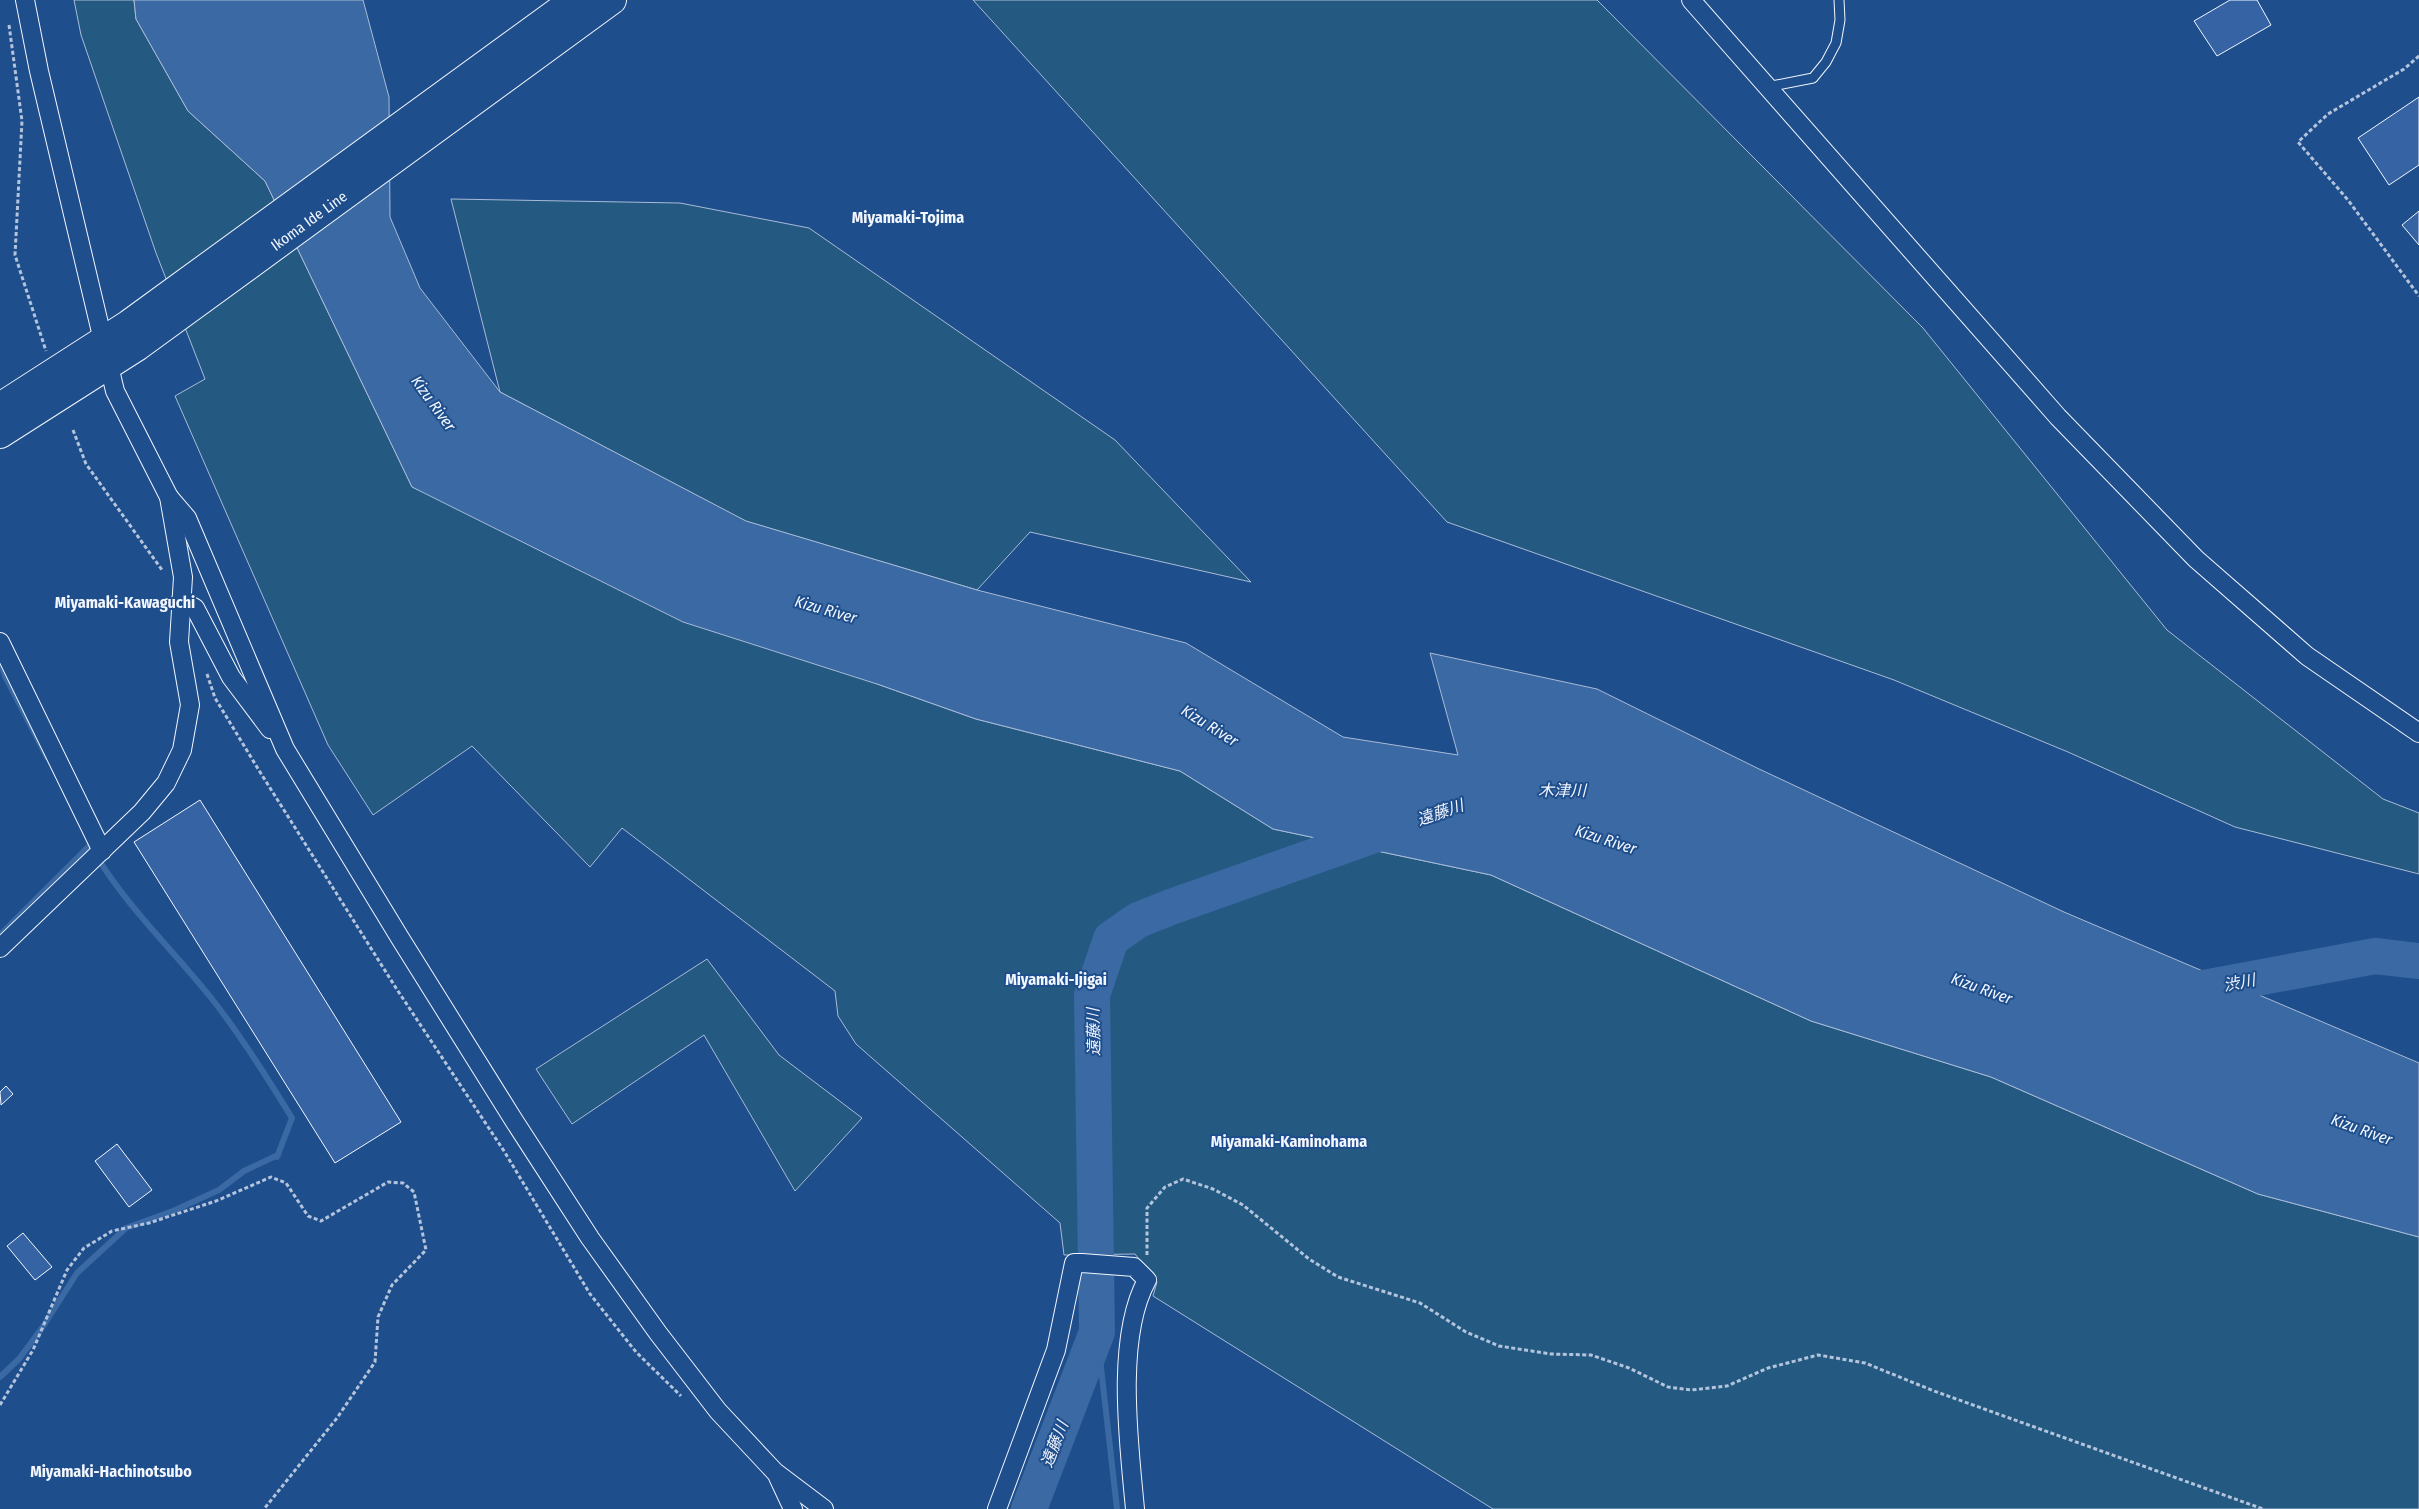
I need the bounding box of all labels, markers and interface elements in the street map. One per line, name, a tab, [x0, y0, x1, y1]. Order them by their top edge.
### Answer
street label: Ikoma Ide Line	[267, 187, 351, 255]
district label: Miyamaki-Tojima	[852, 208, 964, 227]
water label: Kizu River	[407, 372, 460, 435]
water label: Kizu River	[793, 592, 859, 627]
district label: Miyamaki-Kawaguchi	[55, 593, 195, 612]
water label: Kizu River	[1178, 701, 1242, 751]
water label: 木津川	[1538, 781, 1588, 800]
water label: 遠藤川	[1414, 795, 1468, 829]
water label: Kizu River	[1573, 821, 1639, 858]
water label: Kizu River	[1949, 969, 2015, 1008]
district label: Miyamaki-Ijigai	[1005, 970, 1107, 989]
water label: 渋川	[2222, 970, 2259, 995]
water label: 遠藤川	[1084, 1006, 1103, 1056]
water label: Kizu River	[2329, 1110, 2395, 1149]
district label: Miyamaki-Kaminohama	[1211, 1132, 1367, 1151]
water label: 遠藤川	[1037, 1417, 1073, 1470]
district label: Miyamaki-Hachinotsubo	[30, 1462, 192, 1481]

